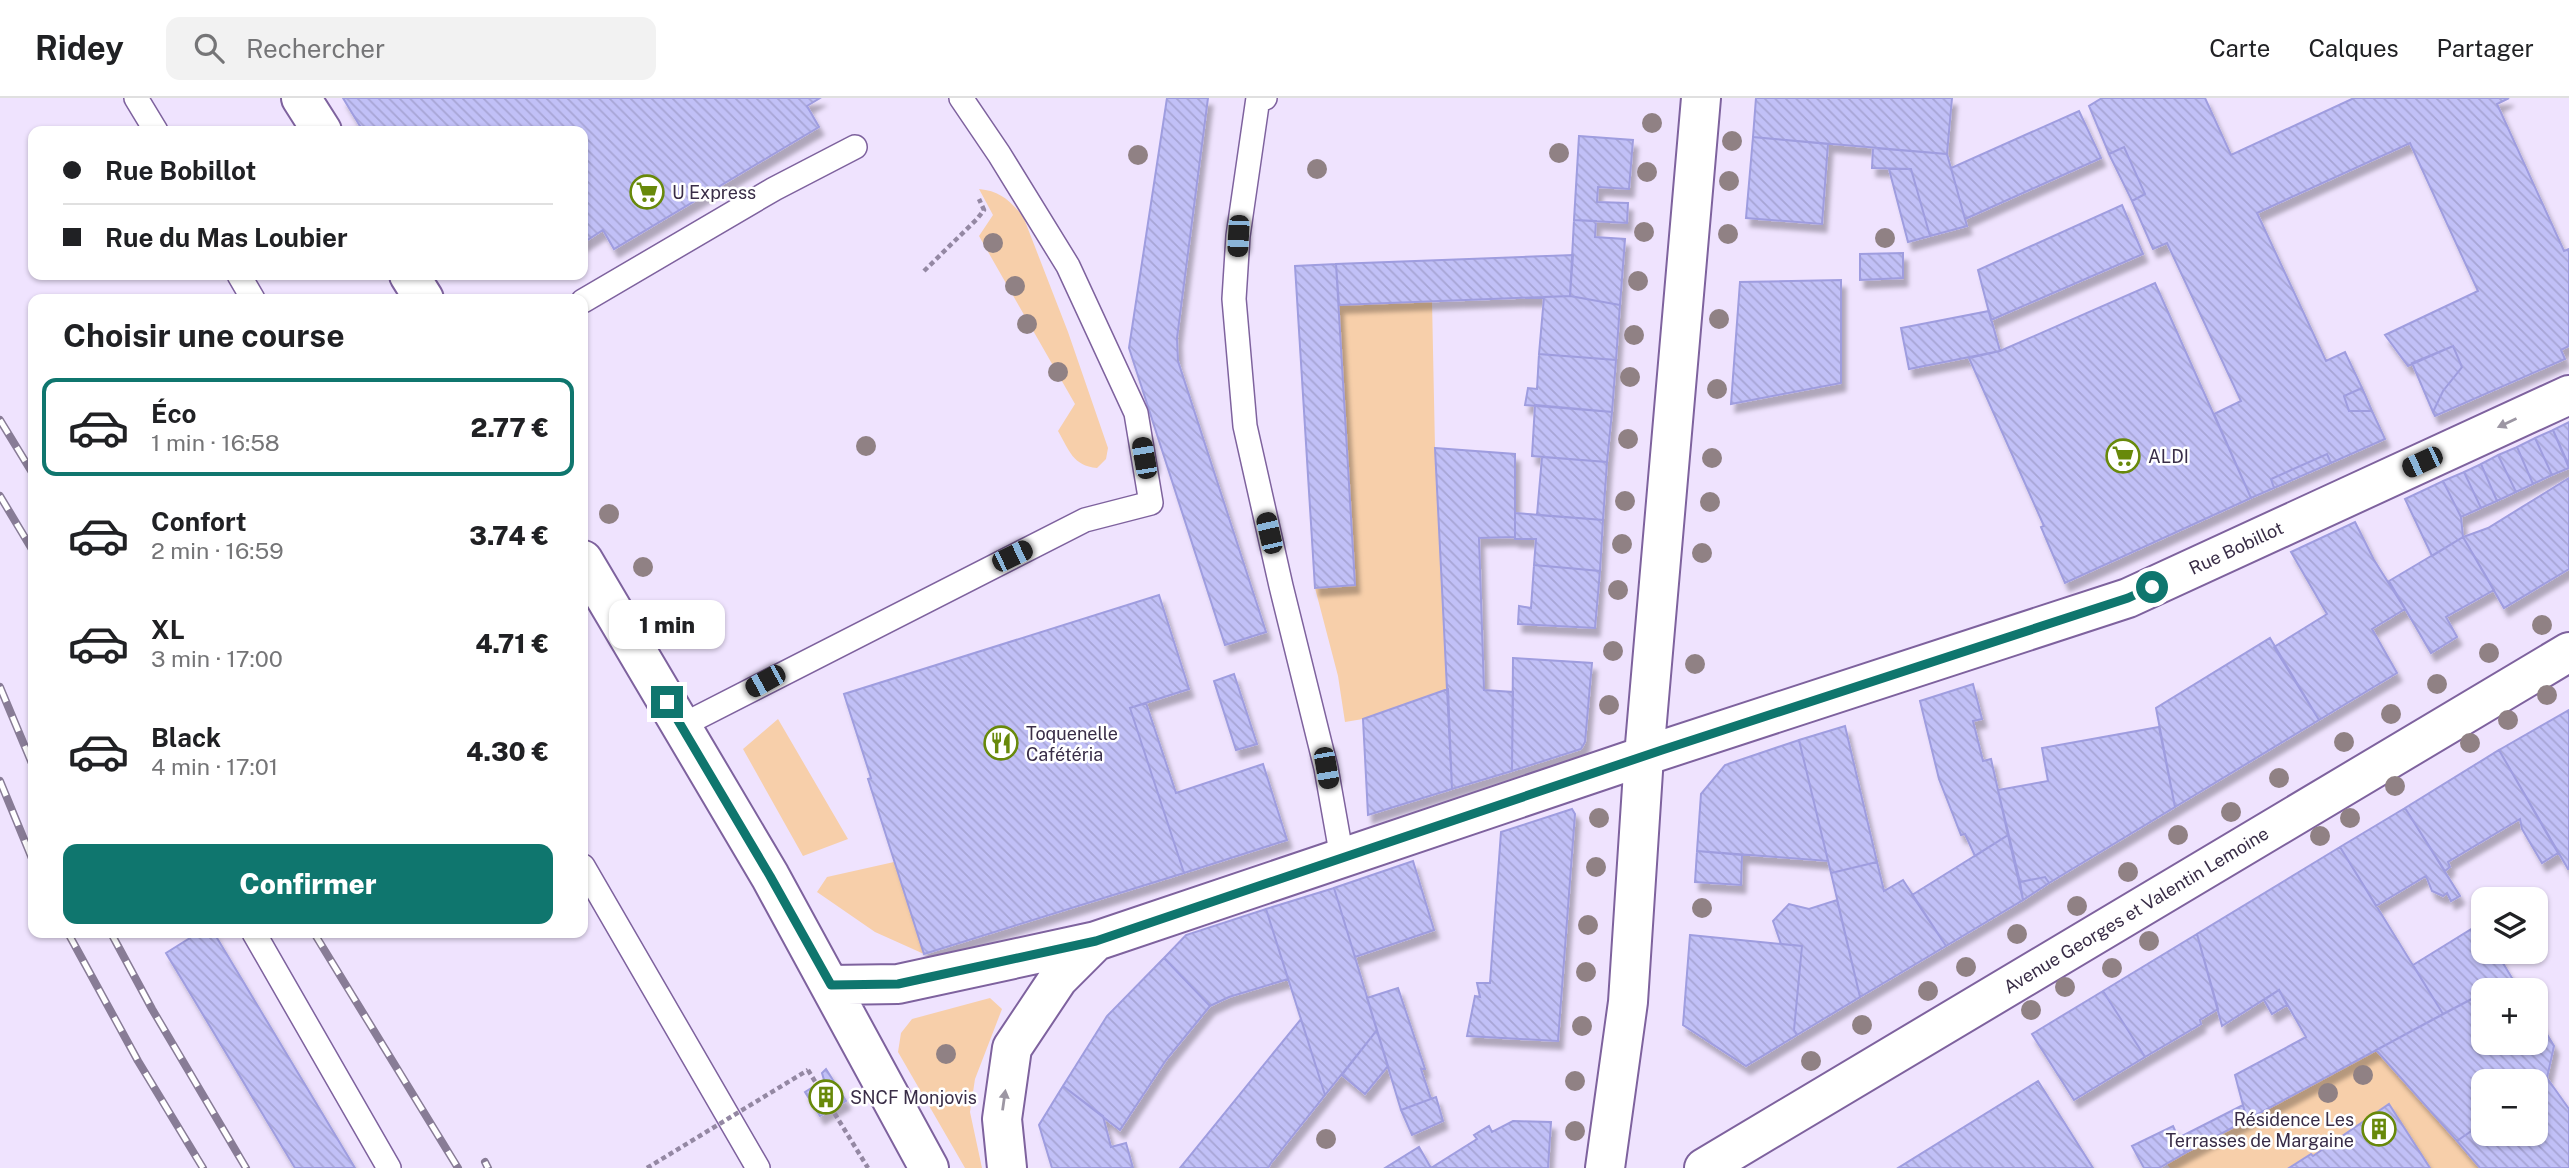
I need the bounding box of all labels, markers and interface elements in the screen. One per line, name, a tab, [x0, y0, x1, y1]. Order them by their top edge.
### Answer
search box	[166, 17, 656, 80]
text: Ridey	[35, 29, 124, 67]
icon: search	[190, 29, 228, 67]
text: Rechercher	[246, 33, 385, 64]
text: Carte	[2209, 34, 2270, 62]
text: Calques	[2308, 34, 2399, 62]
text: Partager	[2437, 34, 2534, 62]
text: Rue Bobillot	[105, 155, 256, 186]
supermarket icon: U Express	[628, 173, 666, 211]
place label: U Express	[672, 182, 756, 203]
car	[1227, 214, 1250, 258]
text: Rue du Mas Loubier	[105, 222, 348, 253]
text: Choisir une course	[63, 317, 345, 354]
icon: car	[67, 396, 130, 459]
text: Éco	[151, 398, 197, 429]
text: 2.77 €	[471, 412, 549, 443]
one-way arrow	[2497, 417, 2517, 429]
text: 1 min · 16:58	[151, 429, 280, 456]
car	[1131, 435, 1158, 481]
supermarket icon: ALDI	[2104, 437, 2142, 475]
car	[2399, 444, 2446, 480]
place label: ALDI	[2148, 446, 2189, 467]
icon: car	[67, 504, 130, 567]
text: Confort	[151, 506, 247, 537]
car	[1255, 510, 1284, 556]
street label: Rue Bobillot	[2186, 517, 2286, 579]
text: 3.74 €	[469, 520, 549, 551]
text: 2 min · 16:59	[151, 537, 284, 564]
car	[989, 537, 1036, 575]
route start	[2136, 571, 2168, 603]
callout: 1 min	[609, 601, 725, 650]
text: 1 min	[639, 611, 695, 638]
icon: car	[67, 612, 130, 675]
text: XL	[151, 614, 185, 645]
text: 4.71 €	[475, 628, 549, 659]
text: 3 min · 17:00	[151, 645, 283, 672]
car	[742, 662, 789, 700]
route end	[651, 686, 683, 718]
icon: car	[67, 720, 130, 783]
text: Black	[151, 722, 221, 753]
place label: Toquenelle Cafétéria	[1026, 723, 1118, 765]
restaurant icon: Toquenelle Cafétéria	[982, 724, 1020, 762]
text: 4.30 €	[466, 736, 549, 767]
car	[1313, 745, 1340, 791]
text: 4 min · 17:01	[151, 753, 278, 780]
street label: Avenue Georges et Valentin Lemoine	[2000, 822, 2272, 998]
button: Confirmer	[63, 844, 553, 924]
map controls	[2471, 887, 2548, 1146]
button: layers	[2471, 887, 2548, 964]
button: +	[2471, 978, 2548, 1055]
button: −	[2471, 1069, 2548, 1146]
building icon: SNCF Monjovis	[807, 1078, 845, 1116]
place label: SNCF Monjovis	[850, 1087, 977, 1108]
one-way arrow	[999, 1089, 1010, 1111]
place label: Résidence Les Terrasses de Margaine	[2165, 1109, 2354, 1151]
building icon: Résidence Les Terrasses de Margaine	[2360, 1110, 2398, 1148]

